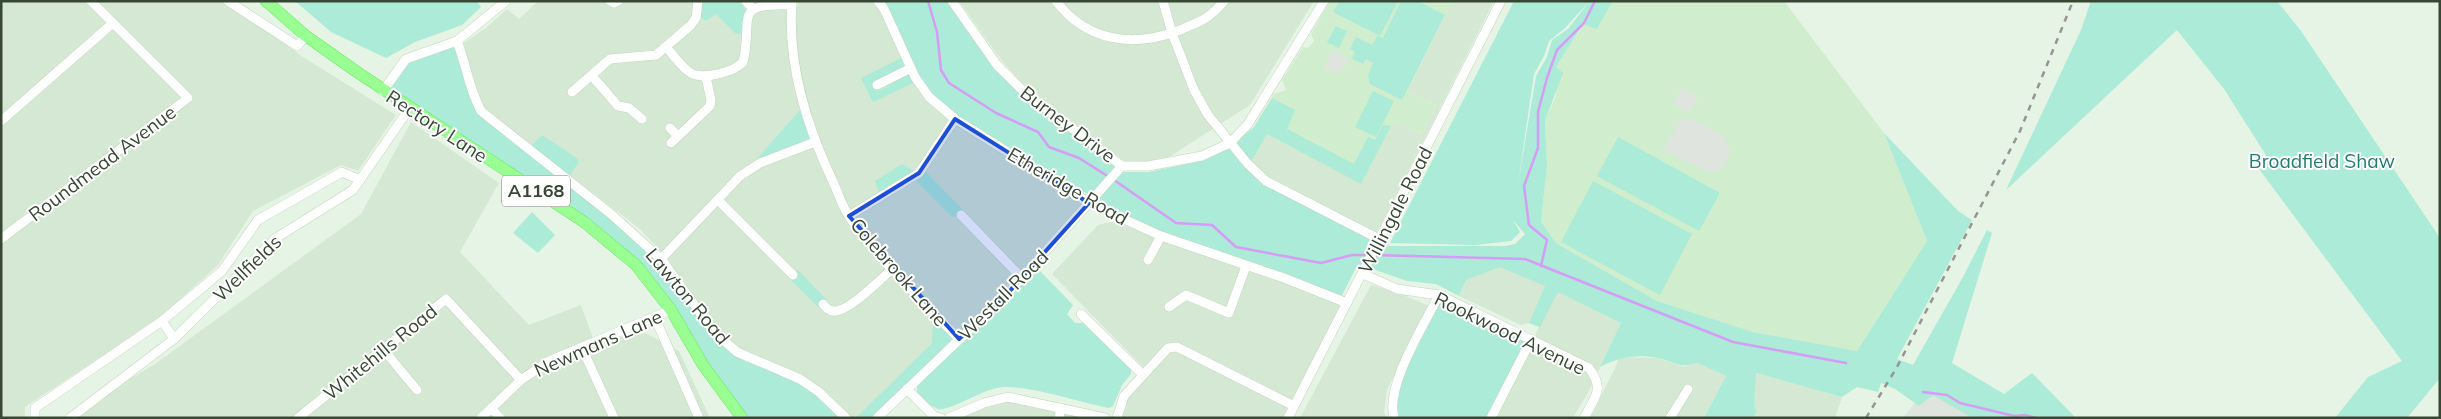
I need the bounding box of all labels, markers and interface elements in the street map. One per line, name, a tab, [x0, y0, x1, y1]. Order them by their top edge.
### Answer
street label: Burney Drive	[1016, 80, 1120, 168]
street label: Rectory Lane	[382, 84, 492, 168]
street label: Roundmead Avenue	[24, 100, 180, 226]
street label: Etheridge Road	[1003, 142, 1133, 230]
street label: Willingale Road	[1353, 142, 1437, 278]
park label: Broadfield Shaw	[2249, 149, 2395, 173]
road number: A1168	[502, 176, 570, 207]
street label: Colebrook Lane	[845, 213, 953, 331]
street label: Wellfields	[208, 230, 286, 306]
street label: Lawton Road	[641, 243, 735, 349]
street label: Westall Road	[953, 245, 1053, 345]
street label: Rookwood Avenue	[1431, 286, 1589, 380]
street label: Whitehills Road	[318, 299, 442, 405]
street label: Newmans Lane	[530, 304, 666, 382]

